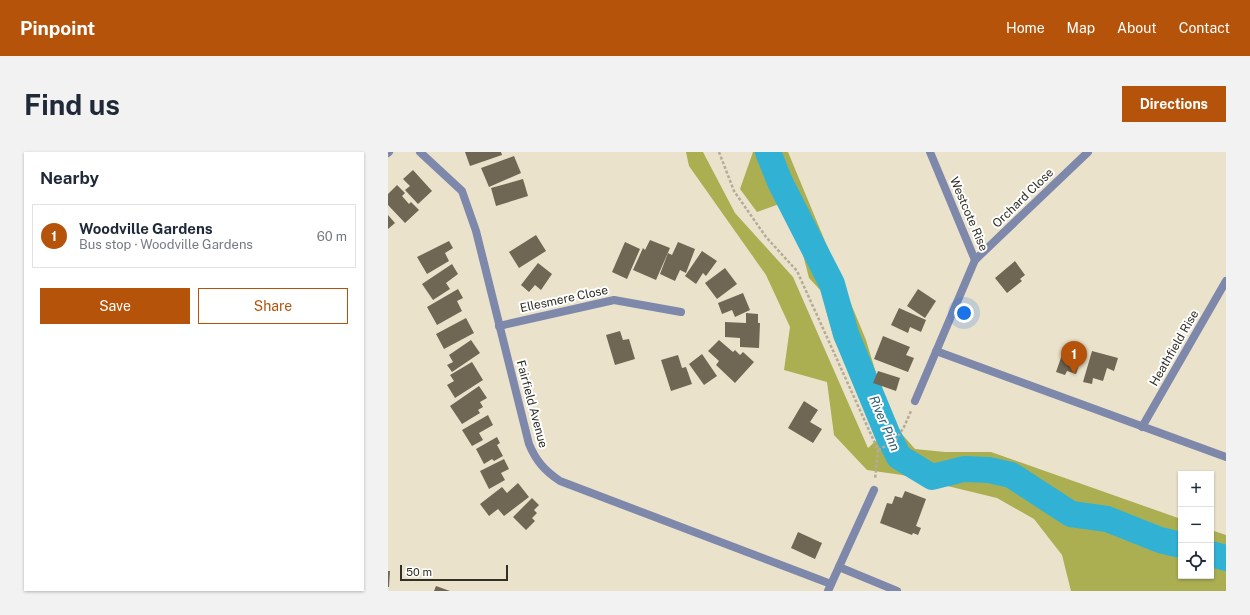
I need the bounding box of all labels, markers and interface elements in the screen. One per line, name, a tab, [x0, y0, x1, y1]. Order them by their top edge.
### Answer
text: Pinpoint	[20, 17, 95, 39]
text: Home	[1006, 20, 1045, 36]
text: Map	[1067, 20, 1095, 36]
text: About	[1117, 20, 1157, 36]
text: Contact	[1179, 20, 1230, 36]
button: Directions	[1122, 86, 1226, 122]
text: Find us	[24, 88, 120, 121]
street label: Orchard Close	[990, 165, 1056, 231]
text: Nearby	[40, 168, 99, 188]
street label: Westcote Rise	[947, 175, 991, 253]
text: Woodville Gardens	[79, 220, 213, 237]
text: 1	[51, 229, 57, 244]
text: 60 m	[317, 229, 347, 244]
text: Bus stop · Woodville Gardens	[79, 237, 253, 252]
street label: Ellesmere Close	[519, 283, 609, 315]
button: Save	[40, 288, 190, 324]
button: Share	[198, 288, 348, 324]
your location	[954, 303, 974, 323]
street label: Heathfield Rise	[1147, 307, 1201, 388]
pin: 1	[1061, 341, 1087, 374]
street label: Fairfield Avenue	[514, 359, 551, 450]
water label: River Pinn	[866, 393, 903, 453]
map controls	[1178, 471, 1214, 579]
button: +	[1178, 471, 1214, 507]
button: −	[1178, 507, 1214, 543]
button: locate	[1178, 543, 1214, 579]
scale bar	[400, 563, 508, 582]
text: 50 m	[406, 566, 432, 578]

